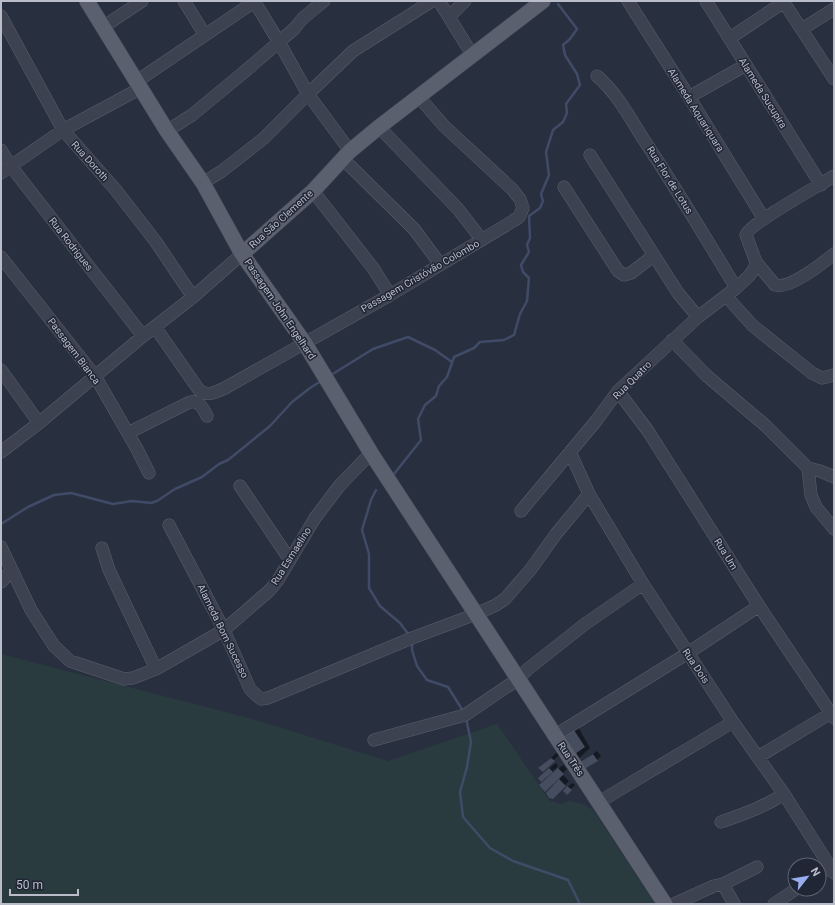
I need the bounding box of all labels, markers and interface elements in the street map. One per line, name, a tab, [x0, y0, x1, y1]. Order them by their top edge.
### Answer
street label: Alameda Sucupira	[737, 56, 789, 130]
street label: Alameda Aquariquara	[666, 66, 726, 154]
street label: Rua Doroth	[69, 139, 111, 183]
street label: Rua Flor de Lotus	[645, 144, 695, 216]
street label: Rua São Clemente	[247, 188, 315, 250]
street label: Rua Rodrigues	[47, 215, 95, 273]
street label: Passagem Cristóvão Colombo	[359, 237, 481, 314]
street label: Passagem John Engelhard	[242, 257, 318, 361]
street label: Passagem Bianca	[46, 316, 102, 386]
street label: Rua Quatro	[611, 358, 654, 401]
street label: Rua Esmaelino	[269, 525, 313, 587]
street label: Rua Um	[712, 536, 740, 572]
street label: Alameda Bom Sucesso	[195, 582, 251, 680]
street label: Rua Dois	[680, 647, 712, 685]
street label: Rua Três	[556, 740, 586, 778]
north arrow	[787, 857, 827, 897]
text: N	[808, 865, 823, 879]
scale bar	[10, 871, 78, 897]
text: 50 m	[16, 878, 43, 892]

